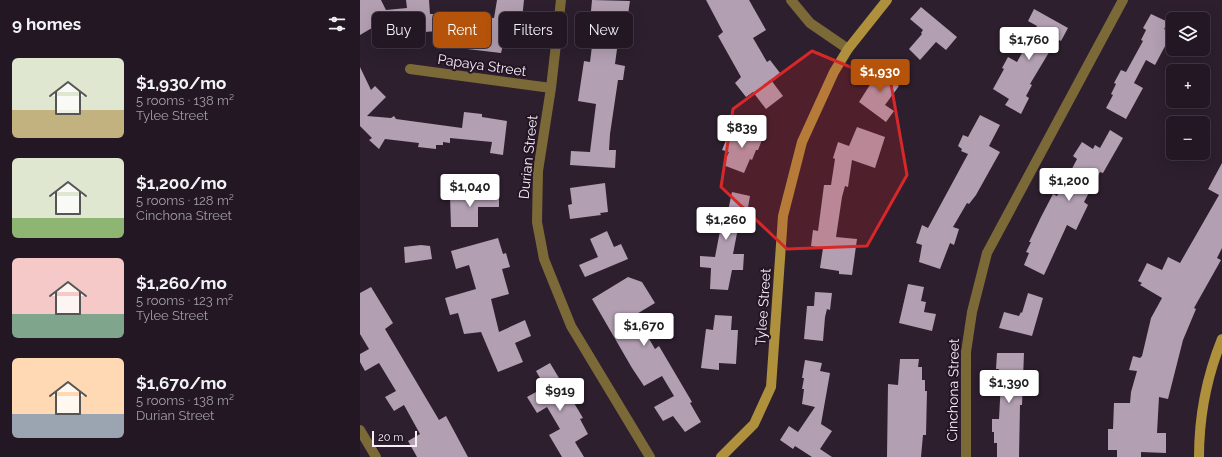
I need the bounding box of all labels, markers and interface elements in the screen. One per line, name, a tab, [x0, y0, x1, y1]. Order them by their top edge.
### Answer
chip: Buy	[372, 12, 425, 48]
chip: Rent	[433, 12, 491, 48]
chip: Filters	[499, 12, 567, 48]
chip: New	[575, 12, 633, 48]
map controls	[1166, 12, 1210, 160]
button: layers	[1166, 12, 1210, 56]
icon: filters	[326, 13, 348, 35]
text: 9 homes	[12, 14, 81, 34]
pin: $1,760	[996, 27, 1062, 61]
text: $1,760	[1009, 32, 1049, 47]
street label: Papaya Street	[436, 51, 528, 79]
pin: $1,930	[847, 59, 913, 93]
text: $1,930	[860, 64, 900, 79]
button: +	[1166, 64, 1210, 108]
text: $1,930/mo	[136, 73, 226, 93]
icon: home	[44, 74, 92, 122]
text: 5 rooms · 138 m²	[136, 93, 234, 108]
text: Tylee Street	[136, 108, 208, 123]
street label: Durian Street	[516, 114, 540, 200]
pin: $839	[718, 115, 766, 149]
button: −	[1166, 116, 1210, 160]
text: $839	[726, 120, 758, 135]
pin: $1,200	[1036, 168, 1102, 202]
text: $1,200/mo	[136, 173, 227, 193]
text: $1,200	[1049, 173, 1089, 188]
icon: home	[44, 174, 92, 222]
pin: $1,040	[437, 174, 503, 208]
text: $1,040	[449, 179, 491, 194]
text: 5 rooms · 128 m²	[136, 193, 234, 208]
pin: $1,260	[693, 207, 759, 241]
text: Cinchona Street	[136, 208, 232, 223]
text: $1,260	[706, 212, 746, 227]
street label: Tylee Street	[752, 267, 774, 346]
text: $1,260/mo	[136, 273, 227, 293]
icon: home	[44, 274, 92, 322]
text: 5 rooms · 123 m²	[136, 293, 233, 308]
text: Tylee Street	[136, 308, 208, 323]
pin: $1,670	[611, 313, 677, 347]
text: $1,670	[624, 318, 664, 333]
street label: Cinchona Street	[944, 338, 962, 442]
pin: $1,390	[976, 370, 1042, 404]
text: $1,670/mo	[136, 373, 227, 393]
icon: home	[44, 374, 92, 422]
text: $1,390	[989, 375, 1029, 390]
pin: $919	[536, 378, 584, 412]
text: $919	[545, 383, 575, 398]
text: 5 rooms · 138 m²	[136, 393, 234, 408]
text: Durian Street	[136, 408, 214, 423]
scale bar	[372, 429, 417, 448]
text: 20 m	[378, 431, 403, 444]

